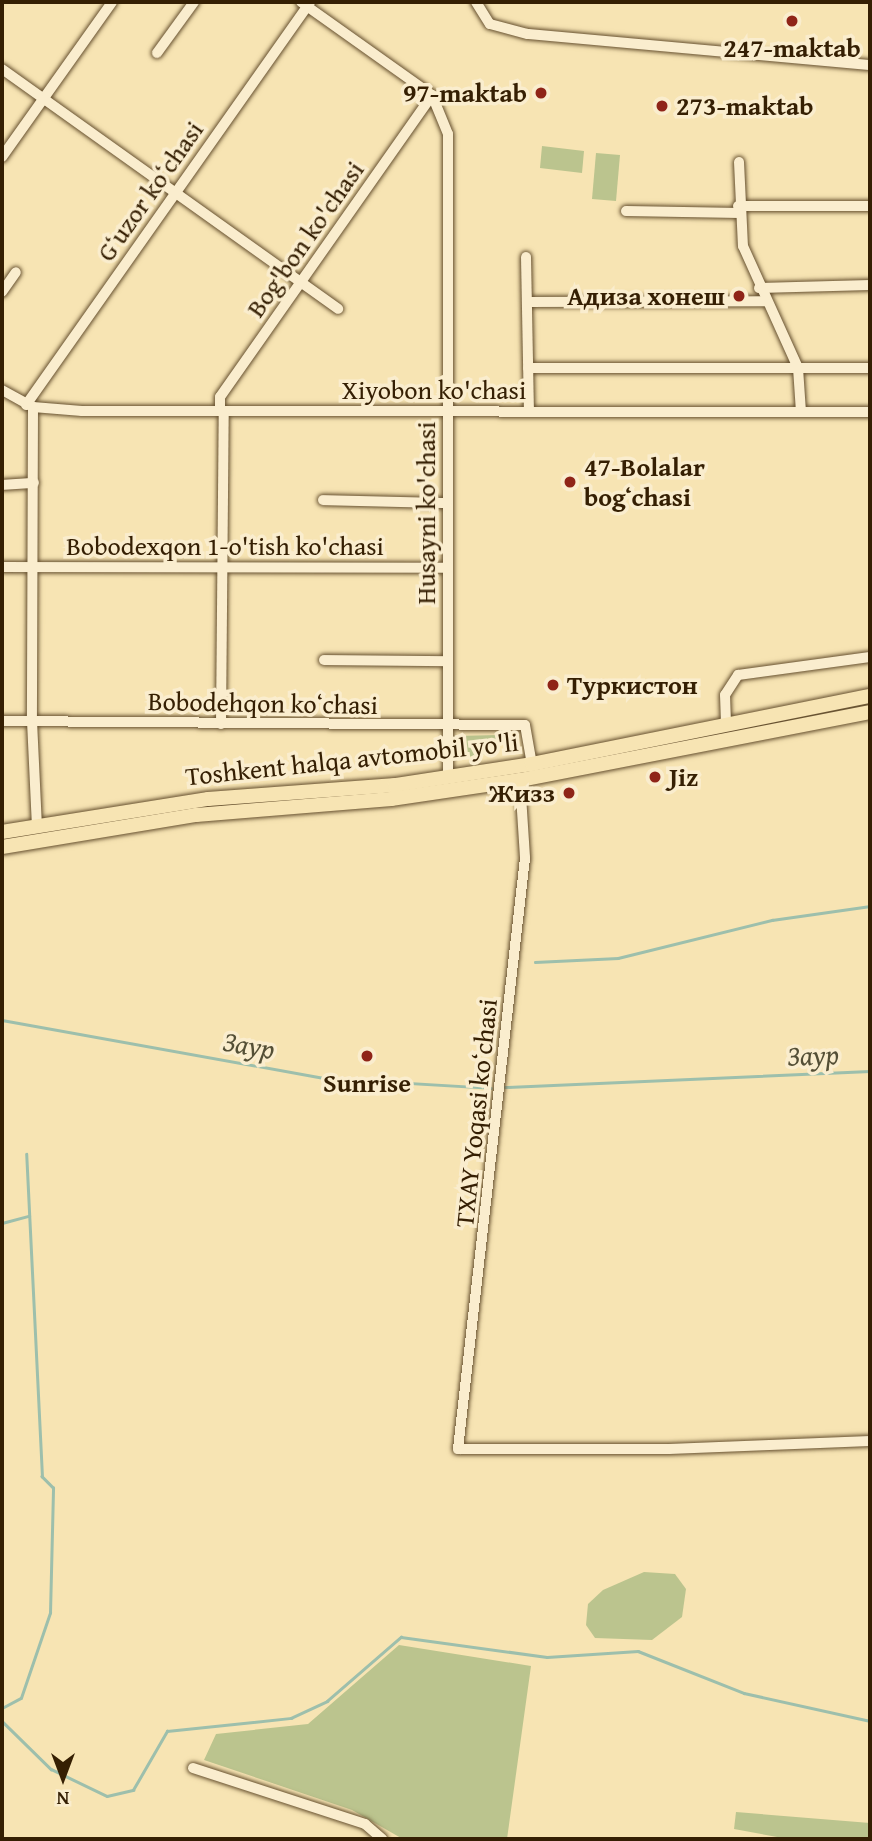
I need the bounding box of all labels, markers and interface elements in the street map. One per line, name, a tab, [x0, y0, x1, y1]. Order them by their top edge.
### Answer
marker: 247-maktab	[784, 13, 800, 29]
place label: 247-maktab	[723, 32, 861, 64]
place label: 97-maktab	[403, 77, 527, 109]
marker: 97-maktab	[533, 85, 549, 101]
place label: 273-maktab	[676, 90, 814, 122]
marker: 273-maktab	[654, 98, 670, 114]
street label: Gʻuzor koʻchasi	[90, 115, 210, 267]
street label: Bog'bon ko'chasi	[240, 155, 370, 323]
place label: Адиза хонеш	[567, 280, 725, 312]
marker: Адиза хонеш	[731, 288, 747, 304]
street label: Xiyobon ko'chasi	[342, 374, 526, 406]
street label: Husayni ko'chasi	[410, 422, 442, 604]
place label: 47-Bolalar bogʻchasi	[584, 451, 705, 512]
marker: 47-Bolalar bogʻchasi	[562, 474, 578, 490]
street label: Bobodexqon 1-o'tish ko'chasi	[66, 530, 384, 562]
place label: Туркистон	[567, 669, 698, 701]
marker: Туркистон	[545, 677, 561, 693]
street label: Bobodehqon koʻchasi	[148, 685, 378, 721]
street label: Toshkent halqa avtomobil yo'li	[184, 726, 520, 792]
place label: Jiz	[669, 761, 698, 793]
marker: Jiz	[647, 769, 663, 785]
place label: Жизз	[489, 777, 555, 809]
marker: Жизз	[561, 785, 577, 801]
street label: TXAY Yoqasi koʻchasi	[448, 997, 504, 1229]
water label: Заур	[220, 1024, 278, 1066]
water label: Заур	[786, 1037, 840, 1073]
marker: Sunrise	[359, 1048, 375, 1064]
place label: Sunrise	[323, 1067, 411, 1099]
north arrow	[28, 1743, 98, 1813]
text: N	[57, 1785, 69, 1813]

